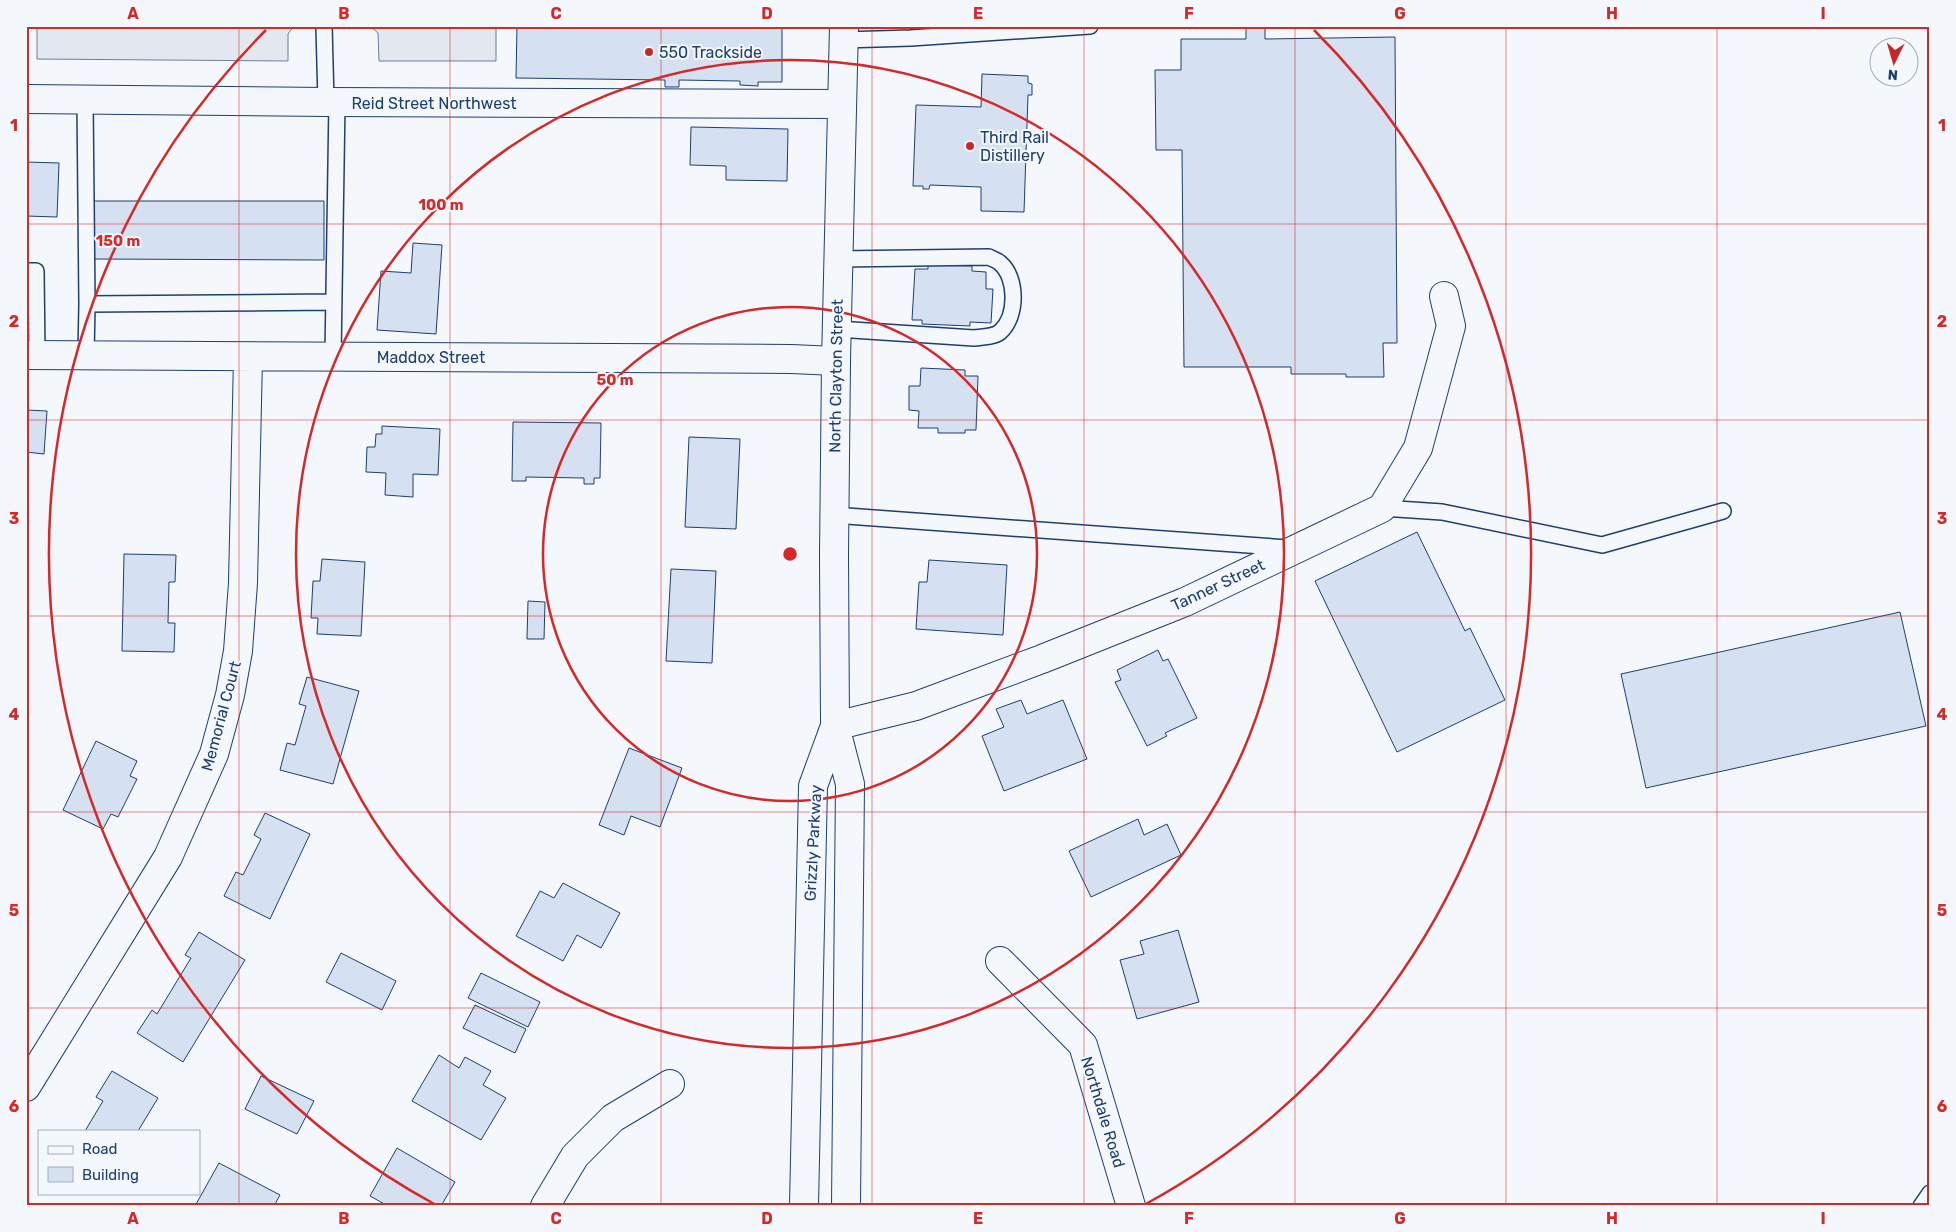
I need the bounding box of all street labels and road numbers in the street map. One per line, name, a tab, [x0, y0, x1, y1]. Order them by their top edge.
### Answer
street label: Reid Street Northwest	[351, 94, 517, 113]
street label: North Clayton Street	[825, 299, 847, 453]
street label: Maddox Street	[377, 348, 485, 367]
street label: Tanner Street	[1168, 555, 1268, 615]
street label: Memorial Court	[197, 659, 245, 773]
street label: Grizzly Parkway	[800, 784, 826, 902]
street label: Northdale Road	[1077, 1054, 1129, 1170]

